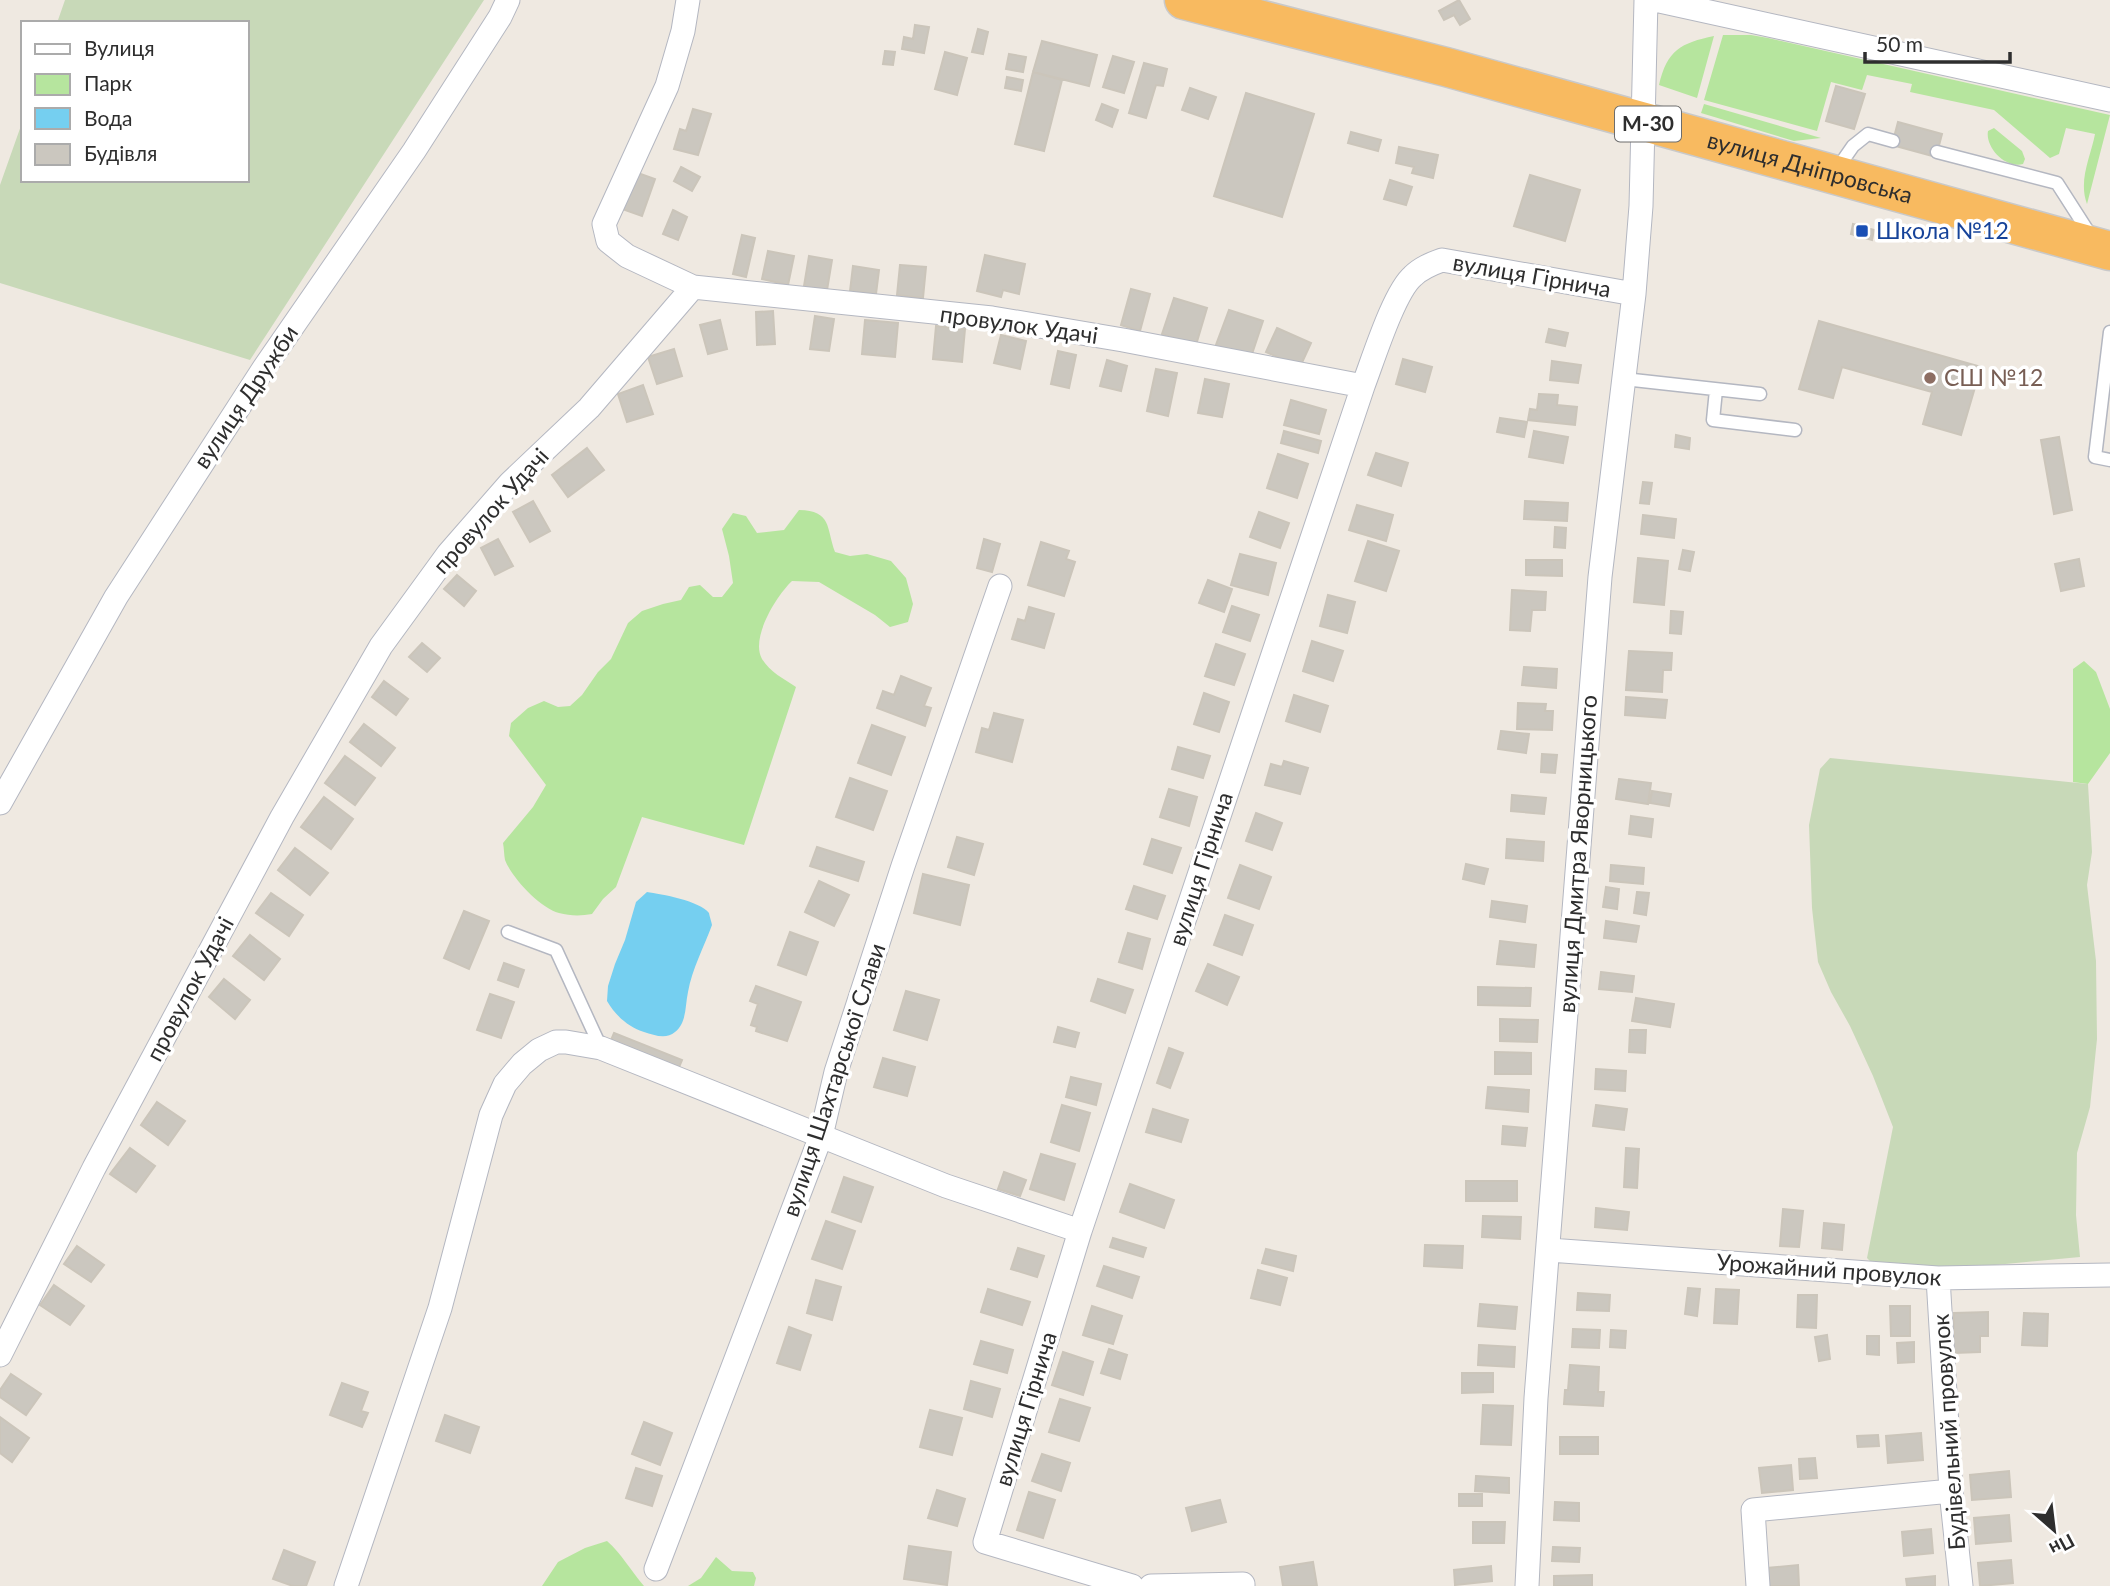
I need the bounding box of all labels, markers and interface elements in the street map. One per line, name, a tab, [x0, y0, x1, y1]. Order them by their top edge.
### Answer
legend	[21, 21, 248, 182]
scale bar	[1865, 21, 2010, 65]
text: 50 m	[1876, 31, 1923, 56]
text: Вулиця	[84, 35, 155, 60]
text: Парк	[84, 70, 132, 95]
text: Вода	[84, 105, 132, 130]
road number: М-30	[1615, 106, 1681, 142]
street label: вулиця Дніпровська	[1704, 125, 1916, 209]
text: Будівля	[84, 140, 157, 165]
place label: Школа №12	[1876, 216, 2009, 244]
marker: Школа №12	[1854, 223, 1870, 239]
street label: вулиця Гірнича	[1451, 247, 1613, 303]
street label: провулок Удачі	[938, 299, 1100, 349]
street label: вулиця Дружби	[187, 320, 303, 473]
place label: СШ №12	[1944, 363, 2043, 391]
marker: СШ №12	[1922, 370, 1938, 386]
street label: провулок Удачі	[427, 442, 554, 579]
street label: вулиця Дмитра Яворницького	[1552, 694, 1602, 1014]
street label: вулиця Гірнича	[1162, 788, 1238, 949]
street label: провулок Удачі	[139, 912, 239, 1065]
street label: вулиця Шахтарської Слави	[776, 940, 891, 1220]
street label: Урожайний провулок	[1716, 1247, 1943, 1291]
street label: Будівельний провулок	[1926, 1313, 1970, 1551]
street label: вулиця Гірнича	[988, 1328, 1062, 1489]
north arrow	[2019, 1495, 2089, 1565]
text: Пн	[2046, 1529, 2079, 1561]

